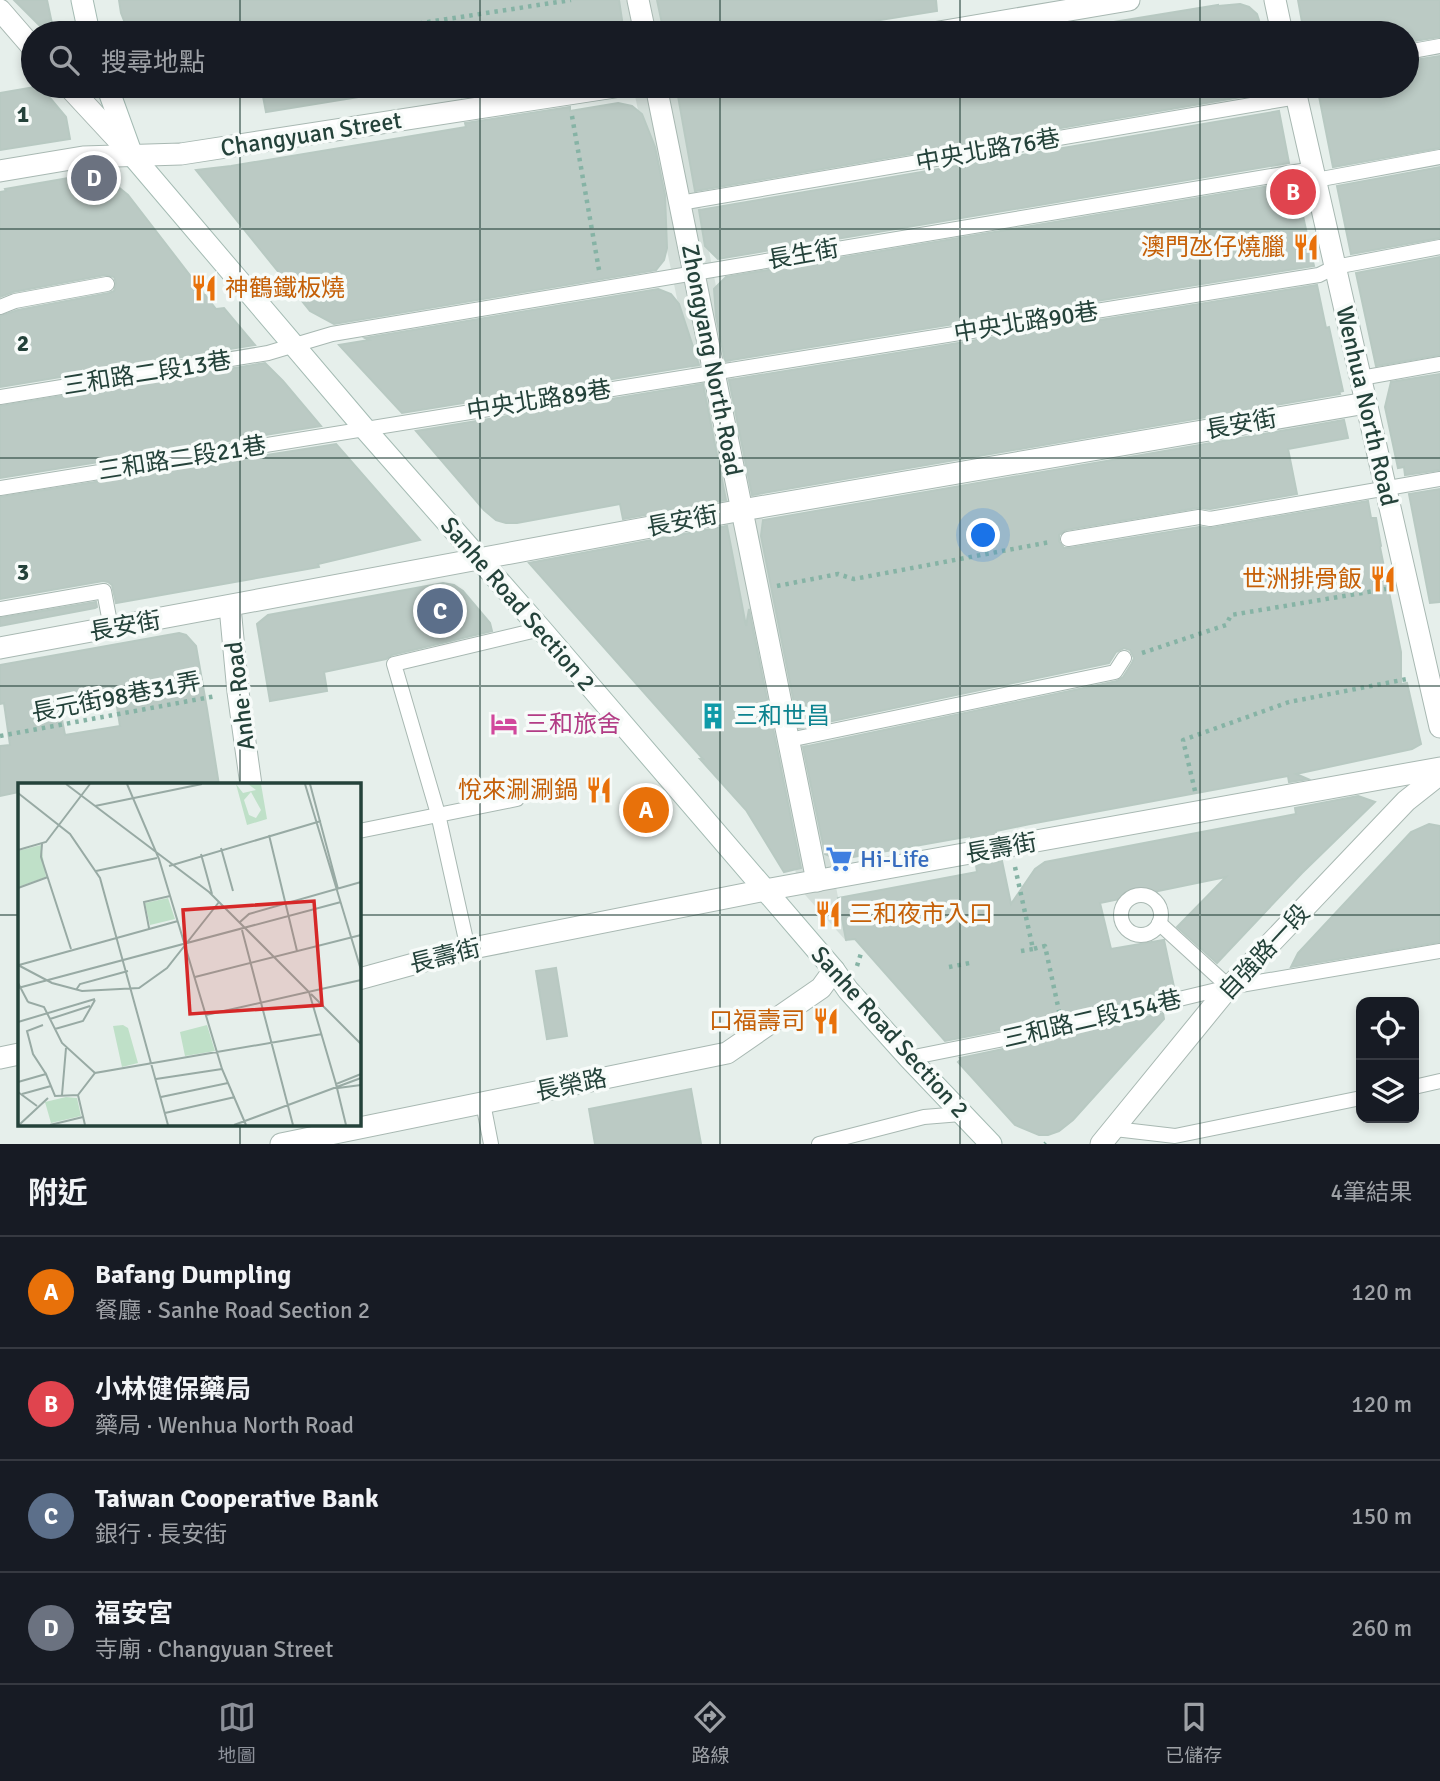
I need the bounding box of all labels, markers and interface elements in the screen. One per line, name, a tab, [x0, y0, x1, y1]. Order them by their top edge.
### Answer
search box	[21, 21, 1419, 98]
icon: search	[45, 41, 83, 79]
text: 搜尋地點	[101, 47, 205, 79]
text: 1	[17, 100, 29, 129]
street label: Changyuan Street	[218, 105, 404, 163]
street label: 中央北路76巷	[914, 123, 1062, 177]
pin: D	[71, 152, 117, 204]
pin: B	[1270, 166, 1316, 218]
place label: 澳門氹仔燒臘	[1141, 232, 1285, 262]
restaurant icon: 澳門氹仔燒臘	[1291, 232, 1321, 262]
street label: 長生街	[765, 233, 841, 275]
street label: Zhongyang North Road	[675, 242, 749, 478]
restaurant icon: 神鶴鐵板燒	[189, 273, 219, 303]
place label: 神鶴鐵板燒	[225, 273, 345, 303]
street label: 中央北路90巷	[952, 296, 1100, 348]
street label: Wenhua North Road	[1329, 303, 1405, 509]
text: 2	[17, 329, 29, 358]
street label: 三和路二段13巷	[61, 345, 233, 401]
street label: 中央北路89巷	[465, 374, 613, 426]
street label: 長安街	[1203, 403, 1279, 445]
street label: 三和路二段21巷	[96, 430, 268, 486]
street label: 長安街	[644, 499, 720, 543]
street label: Sanhe Road Section 2	[434, 511, 602, 697]
your location	[966, 518, 1000, 552]
text: 3	[17, 558, 29, 587]
place label: 世洲排骨飯	[1242, 564, 1362, 594]
restaurant icon: 世洲排骨飯	[1368, 564, 1398, 594]
pin: C	[417, 585, 463, 637]
street label: 長安街	[87, 605, 163, 647]
street label: Anhe Road	[218, 640, 262, 752]
street label: 長元街98巷31弄	[29, 666, 203, 728]
building icon: 三和世昌	[698, 701, 728, 731]
place label: 三和世昌	[734, 701, 830, 731]
hotel icon: 三和旅舍	[489, 709, 519, 739]
place label: 三和旅舍	[525, 709, 621, 739]
place label: 悅來涮涮鍋	[458, 775, 578, 805]
restaurant icon: 悅來涮涮鍋	[584, 775, 614, 805]
inset map	[18, 783, 360, 1126]
pin: A	[623, 784, 669, 836]
street label: 長壽街	[963, 827, 1039, 869]
supermarket icon: Hi-Life	[824, 844, 854, 874]
place label: Hi-Life	[860, 844, 929, 874]
street label: 自強路一段	[1212, 898, 1316, 1006]
restaurant icon: 三和夜市入口	[813, 899, 843, 929]
place label: 三和夜市入口	[849, 899, 993, 929]
street label: 長壽街	[406, 933, 484, 979]
street label: Sanhe Road Section 2	[805, 940, 975, 1124]
street label: 三和路二段154巷	[1000, 984, 1184, 1054]
map controls	[1356, 997, 1419, 1123]
button: locate	[1356, 997, 1419, 1060]
place label: 口福壽司	[709, 1006, 805, 1036]
restaurant icon: 口福壽司	[811, 1006, 841, 1036]
button: layers	[1356, 1060, 1419, 1123]
street label: 長榮路	[533, 1063, 609, 1107]
text: 附近	[28, 1175, 88, 1212]
text: 4筆結果	[1331, 1178, 1412, 1207]
text: Bafang Dumpling	[95, 1259, 291, 1291]
text: A	[44, 1278, 58, 1307]
text: 120 m	[1351, 1278, 1412, 1307]
text: 餐廳 · Sanhe Road Section 2	[95, 1296, 370, 1325]
text: 小林健保藥局	[95, 1374, 251, 1406]
text: B	[44, 1390, 58, 1419]
text: 120 m	[1351, 1390, 1412, 1419]
text: 藥局 · Wenhua North Road	[95, 1411, 354, 1440]
text: Taiwan Cooperative Bank	[95, 1483, 379, 1515]
text: C	[44, 1502, 58, 1531]
text: 150 m	[1351, 1502, 1412, 1531]
text: 銀行 · 長安街	[95, 1520, 227, 1549]
text: 福安宮	[95, 1598, 173, 1630]
text: D	[43, 1614, 59, 1643]
text: 260 m	[1351, 1614, 1412, 1643]
text: 寺廟 · Changyuan Street	[95, 1635, 333, 1664]
tab: 地圖	[218, 1698, 256, 1768]
tab: 路線	[691, 1698, 729, 1768]
tab: 已儲存	[1165, 1698, 1222, 1768]

